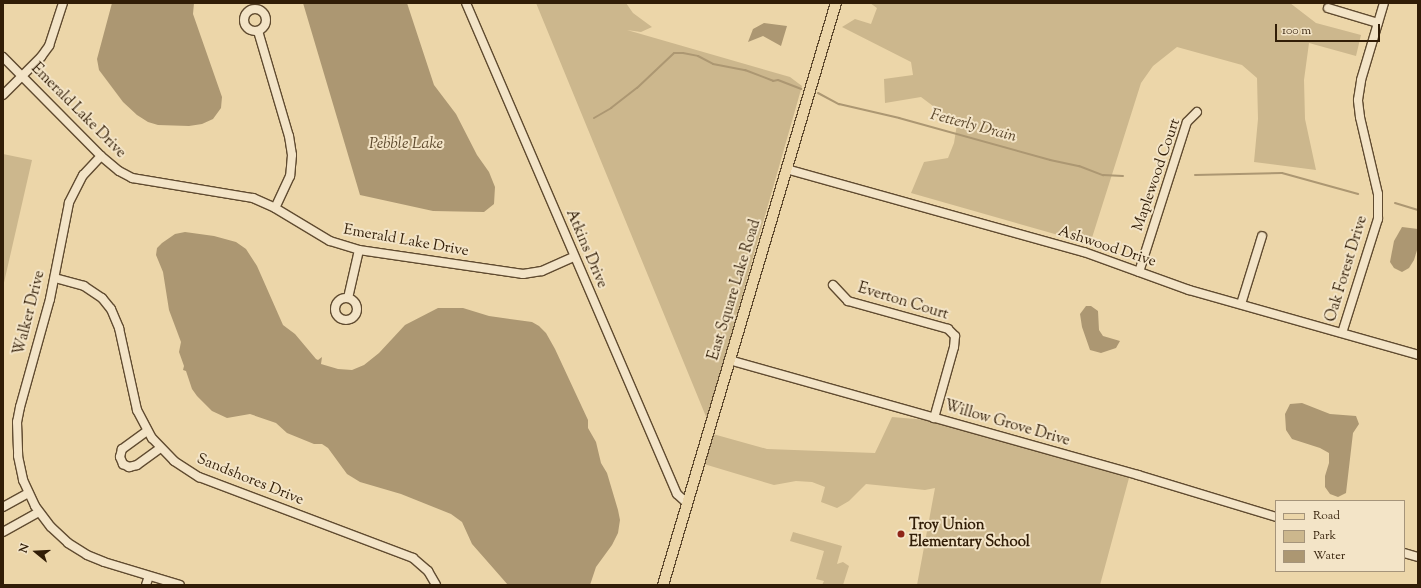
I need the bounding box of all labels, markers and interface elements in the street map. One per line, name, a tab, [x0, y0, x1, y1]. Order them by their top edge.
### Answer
scale bar	[1277, 16, 1382, 42]
text: 100 m	[1282, 22, 1311, 40]
street label: Emerald Lake Drive	[27, 60, 129, 162]
water label: Fetterly Drain	[928, 106, 1018, 148]
street label: Maplewood Court	[1129, 116, 1185, 234]
water label: Pebble Lake	[369, 135, 443, 155]
street label: Atkins Drive	[561, 207, 611, 291]
street label: Oak Forest Drive	[1322, 214, 1372, 324]
street label: East Square Lake Road	[705, 217, 765, 363]
street label: Emerald Lake Drive	[342, 221, 470, 261]
street label: Ashwood Drive	[1056, 223, 1158, 271]
street label: Walker Drive	[11, 269, 49, 357]
street label: Everton Court	[856, 280, 950, 324]
street label: Willow Grove Drive	[942, 397, 1072, 451]
street label: Sandshores Drive	[194, 450, 306, 510]
legend	[1275, 500, 1405, 572]
text: Road	[1313, 507, 1340, 525]
place label: Troy Union Elementary School	[909, 516, 1030, 551]
text: Park	[1313, 527, 1336, 545]
marker: Troy Union Elementary School	[896, 529, 906, 539]
north arrow	[16, 532, 56, 572]
text: N	[16, 542, 34, 555]
text: Water	[1313, 547, 1345, 565]

